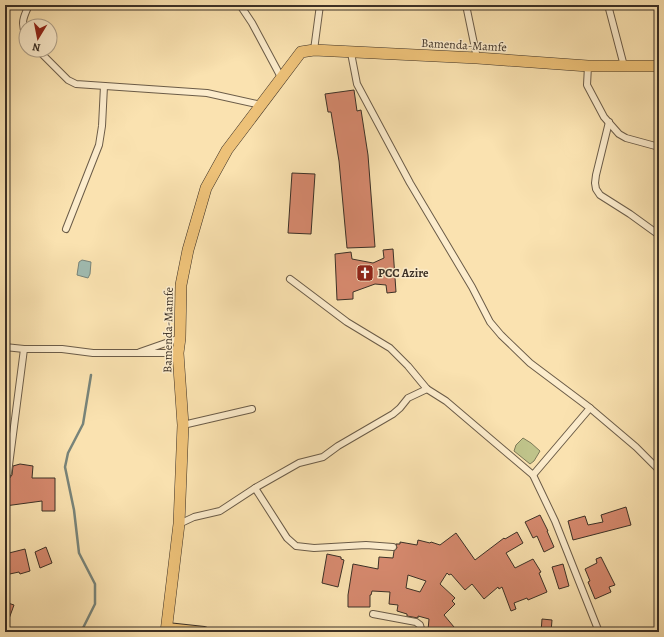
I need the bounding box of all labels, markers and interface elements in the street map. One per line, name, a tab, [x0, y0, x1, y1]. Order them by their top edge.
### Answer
north arrow	[18, 18, 58, 58]
street label: Bamenda-Mamfe	[421, 35, 507, 55]
text: N	[31, 39, 42, 55]
church icon: PCC Azire	[355, 263, 375, 283]
place label: PCC Azire	[378, 265, 429, 281]
street label: Bamenda-Mamfe	[159, 287, 177, 373]

